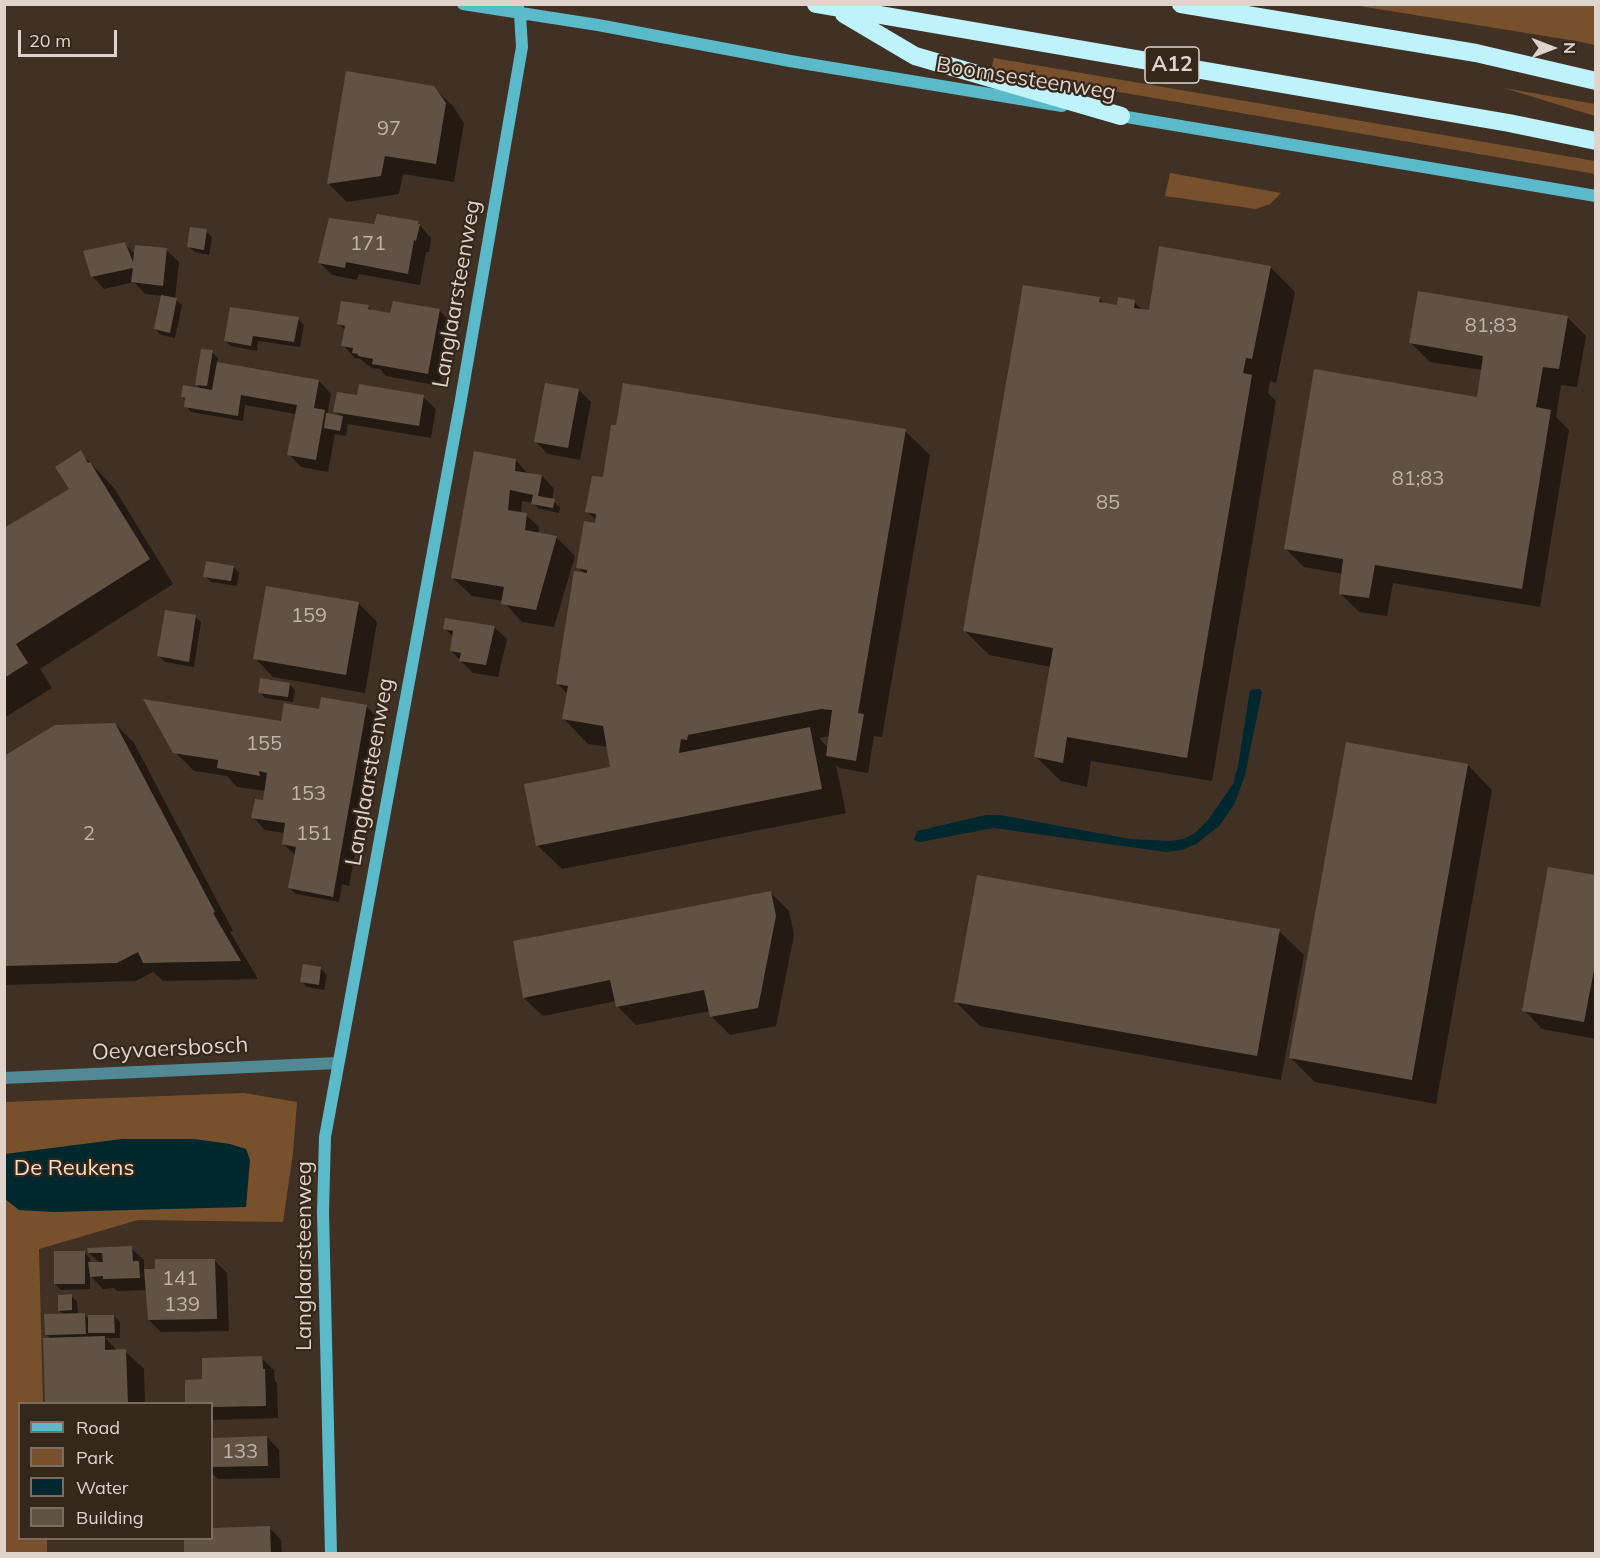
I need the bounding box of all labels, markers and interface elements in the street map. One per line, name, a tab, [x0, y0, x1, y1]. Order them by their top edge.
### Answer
scale bar	[21, 18, 120, 56]
north arrow	[1522, 18, 1582, 78]
text: 20 m	[29, 29, 71, 52]
text: N	[1560, 42, 1580, 54]
road number: A12	[1145, 47, 1199, 83]
street label: Boomsesteenweg	[934, 52, 1118, 106]
house number: 97	[377, 117, 401, 141]
street label: Langlaarsteenweg	[427, 198, 487, 390]
house number: 171	[350, 232, 386, 256]
house number: 81;83	[1465, 314, 1517, 338]
house number: 81;83	[1392, 467, 1444, 491]
house number: 85	[1096, 491, 1120, 515]
house number: 159	[291, 604, 327, 628]
street label: Langlaarsteenweg	[340, 676, 400, 868]
house number: 155	[246, 732, 282, 756]
house number: 153	[290, 782, 326, 806]
house number: 2	[83, 822, 95, 846]
house number: 151	[296, 822, 332, 846]
street label: Oeyvaersbosch	[91, 1032, 249, 1066]
park label: De Reukens	[14, 1155, 134, 1181]
street label: Langlaarsteenweg	[291, 1161, 317, 1351]
house number: 141	[162, 1267, 198, 1291]
house number: 139	[164, 1293, 200, 1317]
legend	[18, 1402, 213, 1540]
text: Road	[76, 1416, 120, 1439]
house number: 133	[222, 1440, 258, 1464]
text: Park	[76, 1446, 114, 1469]
text: Water	[76, 1476, 128, 1499]
text: Building	[76, 1506, 144, 1529]

